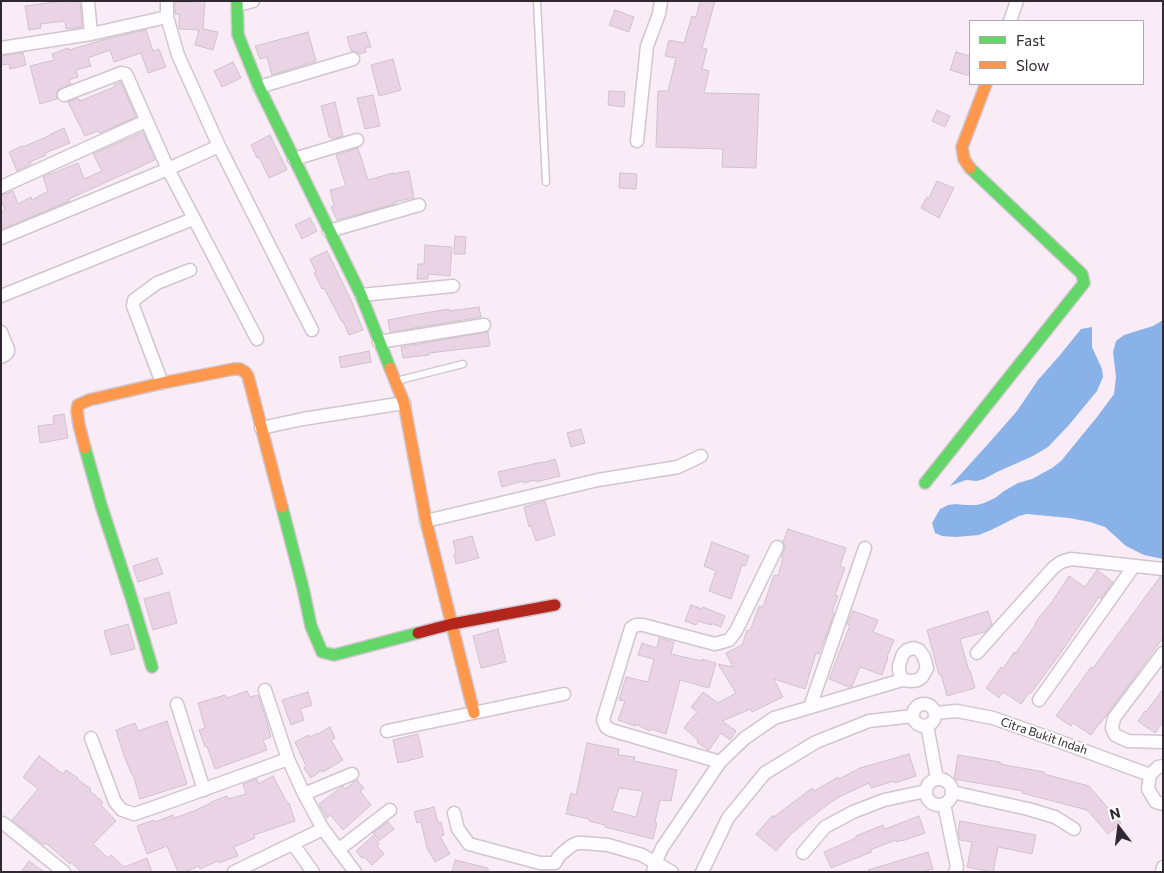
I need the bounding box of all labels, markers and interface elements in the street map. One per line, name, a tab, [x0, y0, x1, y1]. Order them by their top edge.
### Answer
legend	[969, 20, 1144, 85]
text: Fast	[1016, 31, 1045, 49]
text: Slow	[1016, 56, 1049, 74]
street label: Citra Bukit Indah	[999, 714, 1089, 758]
north arrow	[1094, 803, 1144, 853]
text: N	[1108, 803, 1122, 823]

